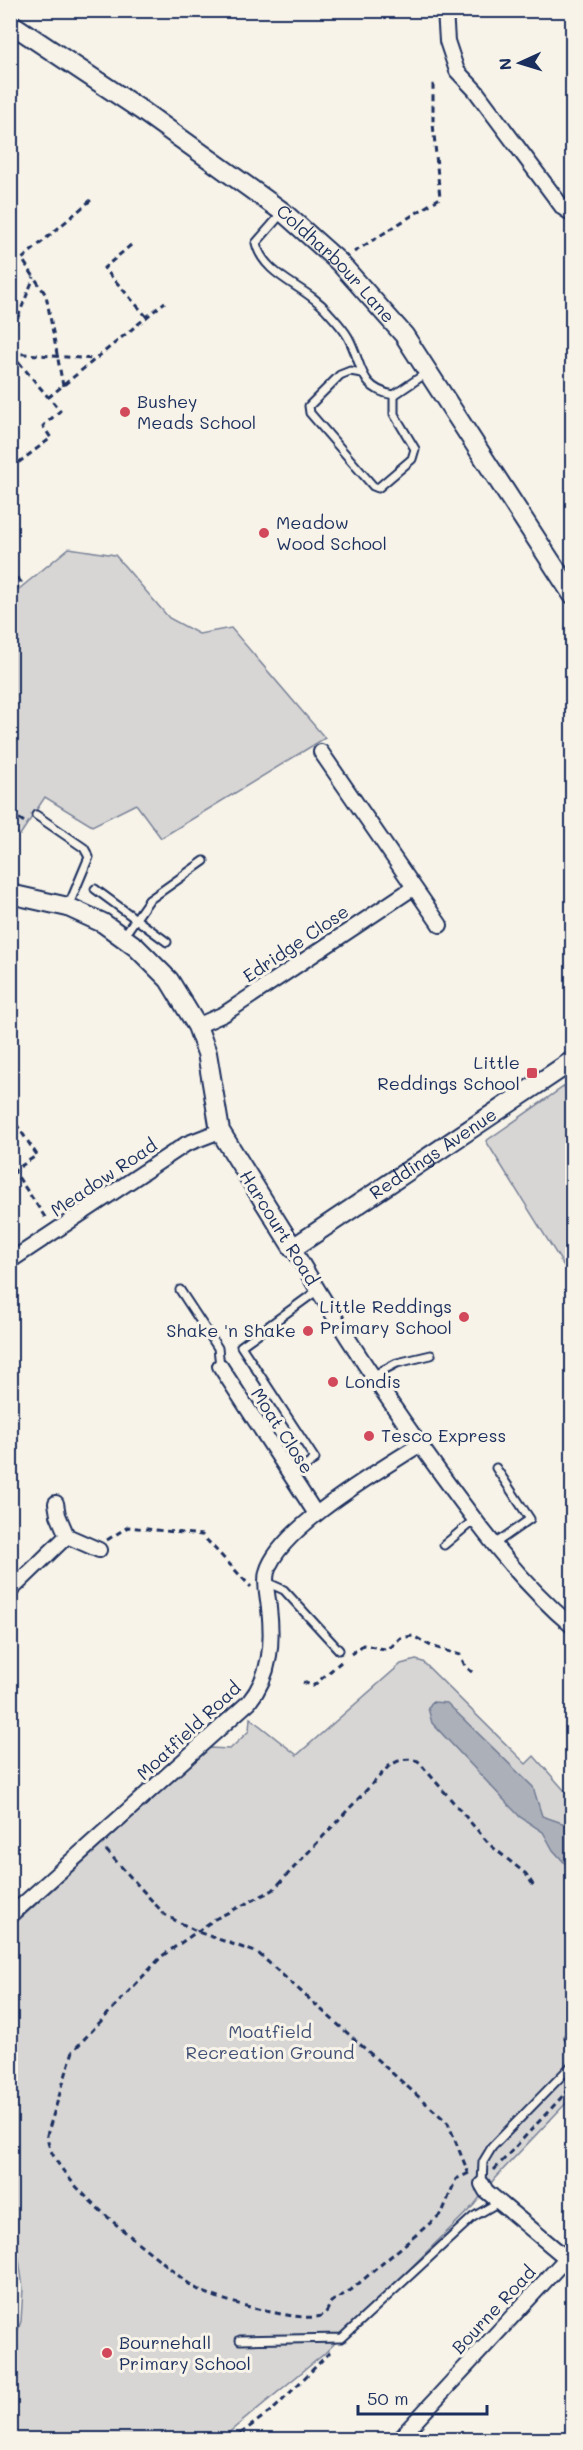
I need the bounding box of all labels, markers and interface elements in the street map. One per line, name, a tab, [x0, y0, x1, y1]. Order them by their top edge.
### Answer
north arrow	[490, 33, 550, 93]
text: N	[494, 57, 515, 71]
street label: Coldharbour Lane	[272, 199, 401, 328]
place label: Bushey Meads School	[137, 389, 256, 434]
marker: Bushey Meads School	[118, 405, 132, 419]
place label: Meadow Wood School	[276, 510, 387, 555]
marker: Meadow Wood School	[257, 526, 271, 540]
street label: Edridge Close	[238, 899, 353, 988]
place label: Little Reddings School	[377, 1050, 520, 1095]
marker: Little Reddings School	[525, 1066, 539, 1080]
street label: Reddings Avenue	[365, 1102, 501, 1204]
street label: Meadow Road	[46, 1133, 161, 1222]
street label: Harcourt Road	[235, 1165, 325, 1290]
place label: Little Reddings Primary School	[320, 1294, 452, 1339]
marker: Little Reddings Primary School	[457, 1310, 471, 1324]
place label: Shake 'n Shake	[166, 1318, 296, 1342]
marker: Shake 'n Shake	[301, 1324, 315, 1338]
place label: Londis	[345, 1369, 401, 1393]
marker: Londis	[326, 1375, 340, 1389]
street label: Moat Close	[246, 1383, 320, 1478]
place label: Tesco Express	[381, 1423, 506, 1447]
marker: Tesco Express	[362, 1429, 376, 1443]
street label: Moatfield Road	[131, 1676, 246, 1785]
park label: Moatfield Recreation Ground	[186, 2019, 354, 2064]
street label: Bourne Road	[446, 2260, 540, 2359]
place label: Bournehall Primary School	[119, 2330, 251, 2375]
marker: Bournehall Primary School	[100, 2346, 114, 2360]
scale bar	[358, 2378, 487, 2416]
text: 50 m	[367, 2386, 409, 2410]

